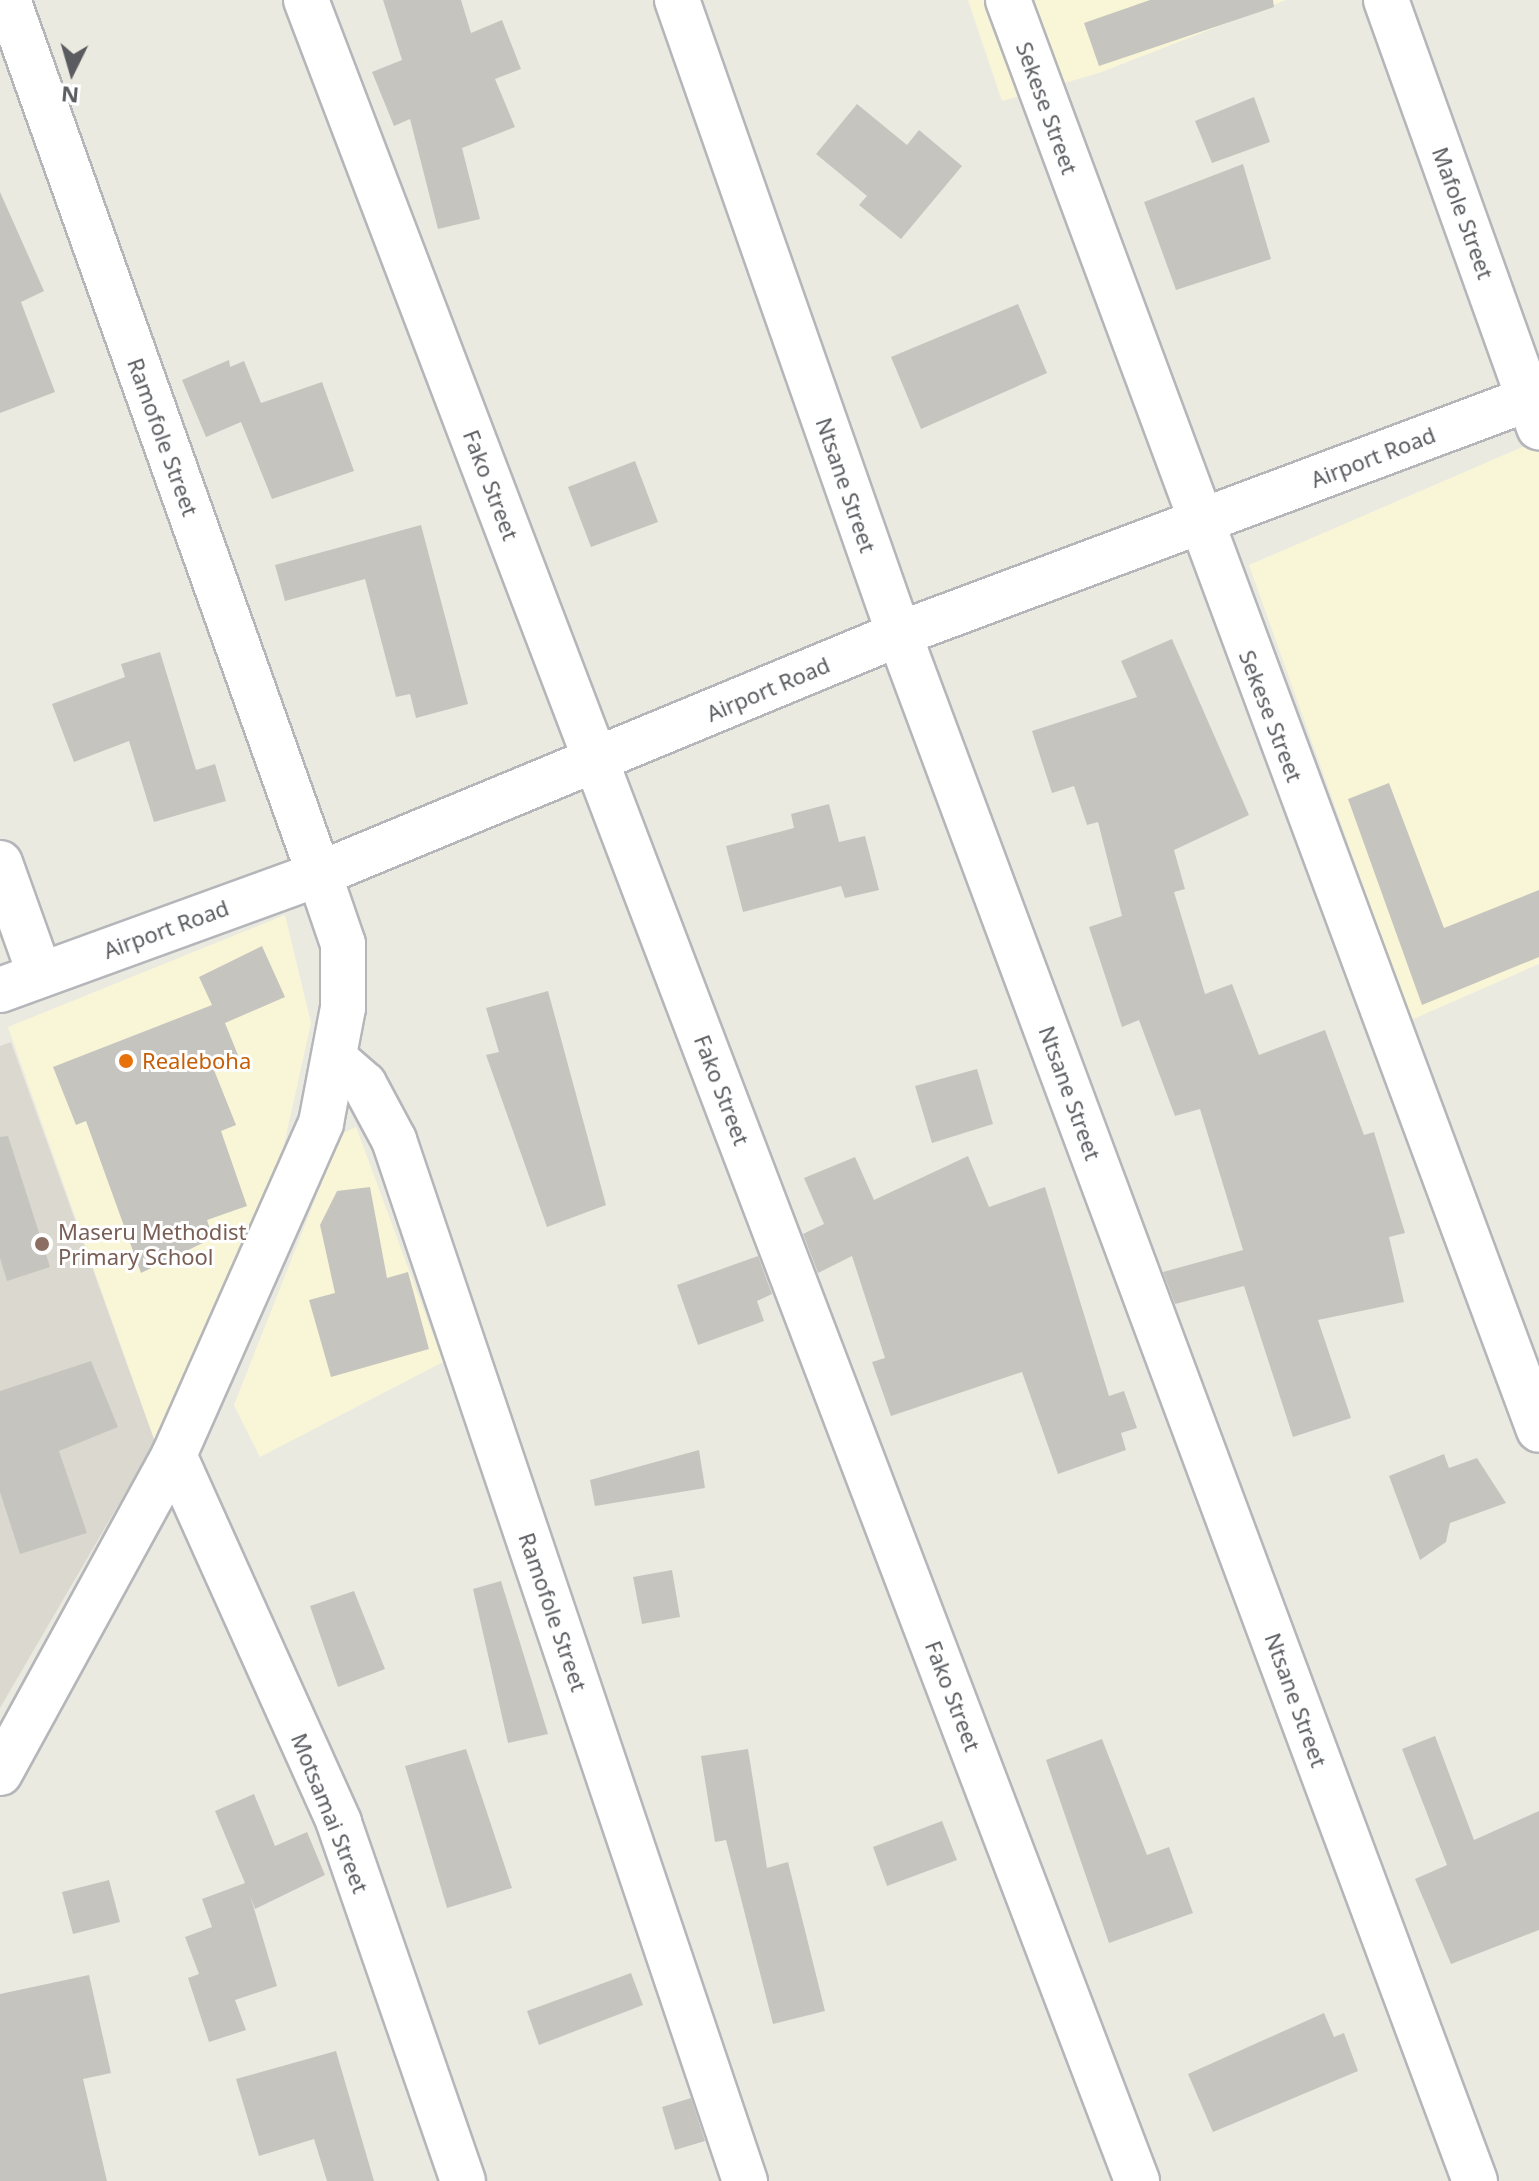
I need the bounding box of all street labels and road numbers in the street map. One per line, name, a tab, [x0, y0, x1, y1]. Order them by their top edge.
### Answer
street label: Sekese Street	[1011, 38, 1083, 178]
street label: Mafole Street	[1427, 143, 1499, 283]
street label: Ramofole Street	[122, 354, 204, 520]
street label: Ntsane Street	[811, 414, 881, 556]
street label: Airport Road	[1307, 421, 1439, 493]
street label: Fako Street	[458, 426, 524, 544]
street label: Sekese Street	[1234, 647, 1308, 785]
street label: Airport Road	[702, 651, 834, 727]
street label: Airport Road	[100, 894, 232, 964]
street label: Ntsane Street	[1034, 1022, 1106, 1164]
street label: Fako Street	[689, 1031, 755, 1149]
street label: Ramofole Street	[513, 1529, 593, 1695]
street label: Ntsane Street	[1260, 1629, 1332, 1771]
street label: Fako Street	[920, 1637, 986, 1755]
street label: Motsamai Street	[286, 1729, 374, 1897]

